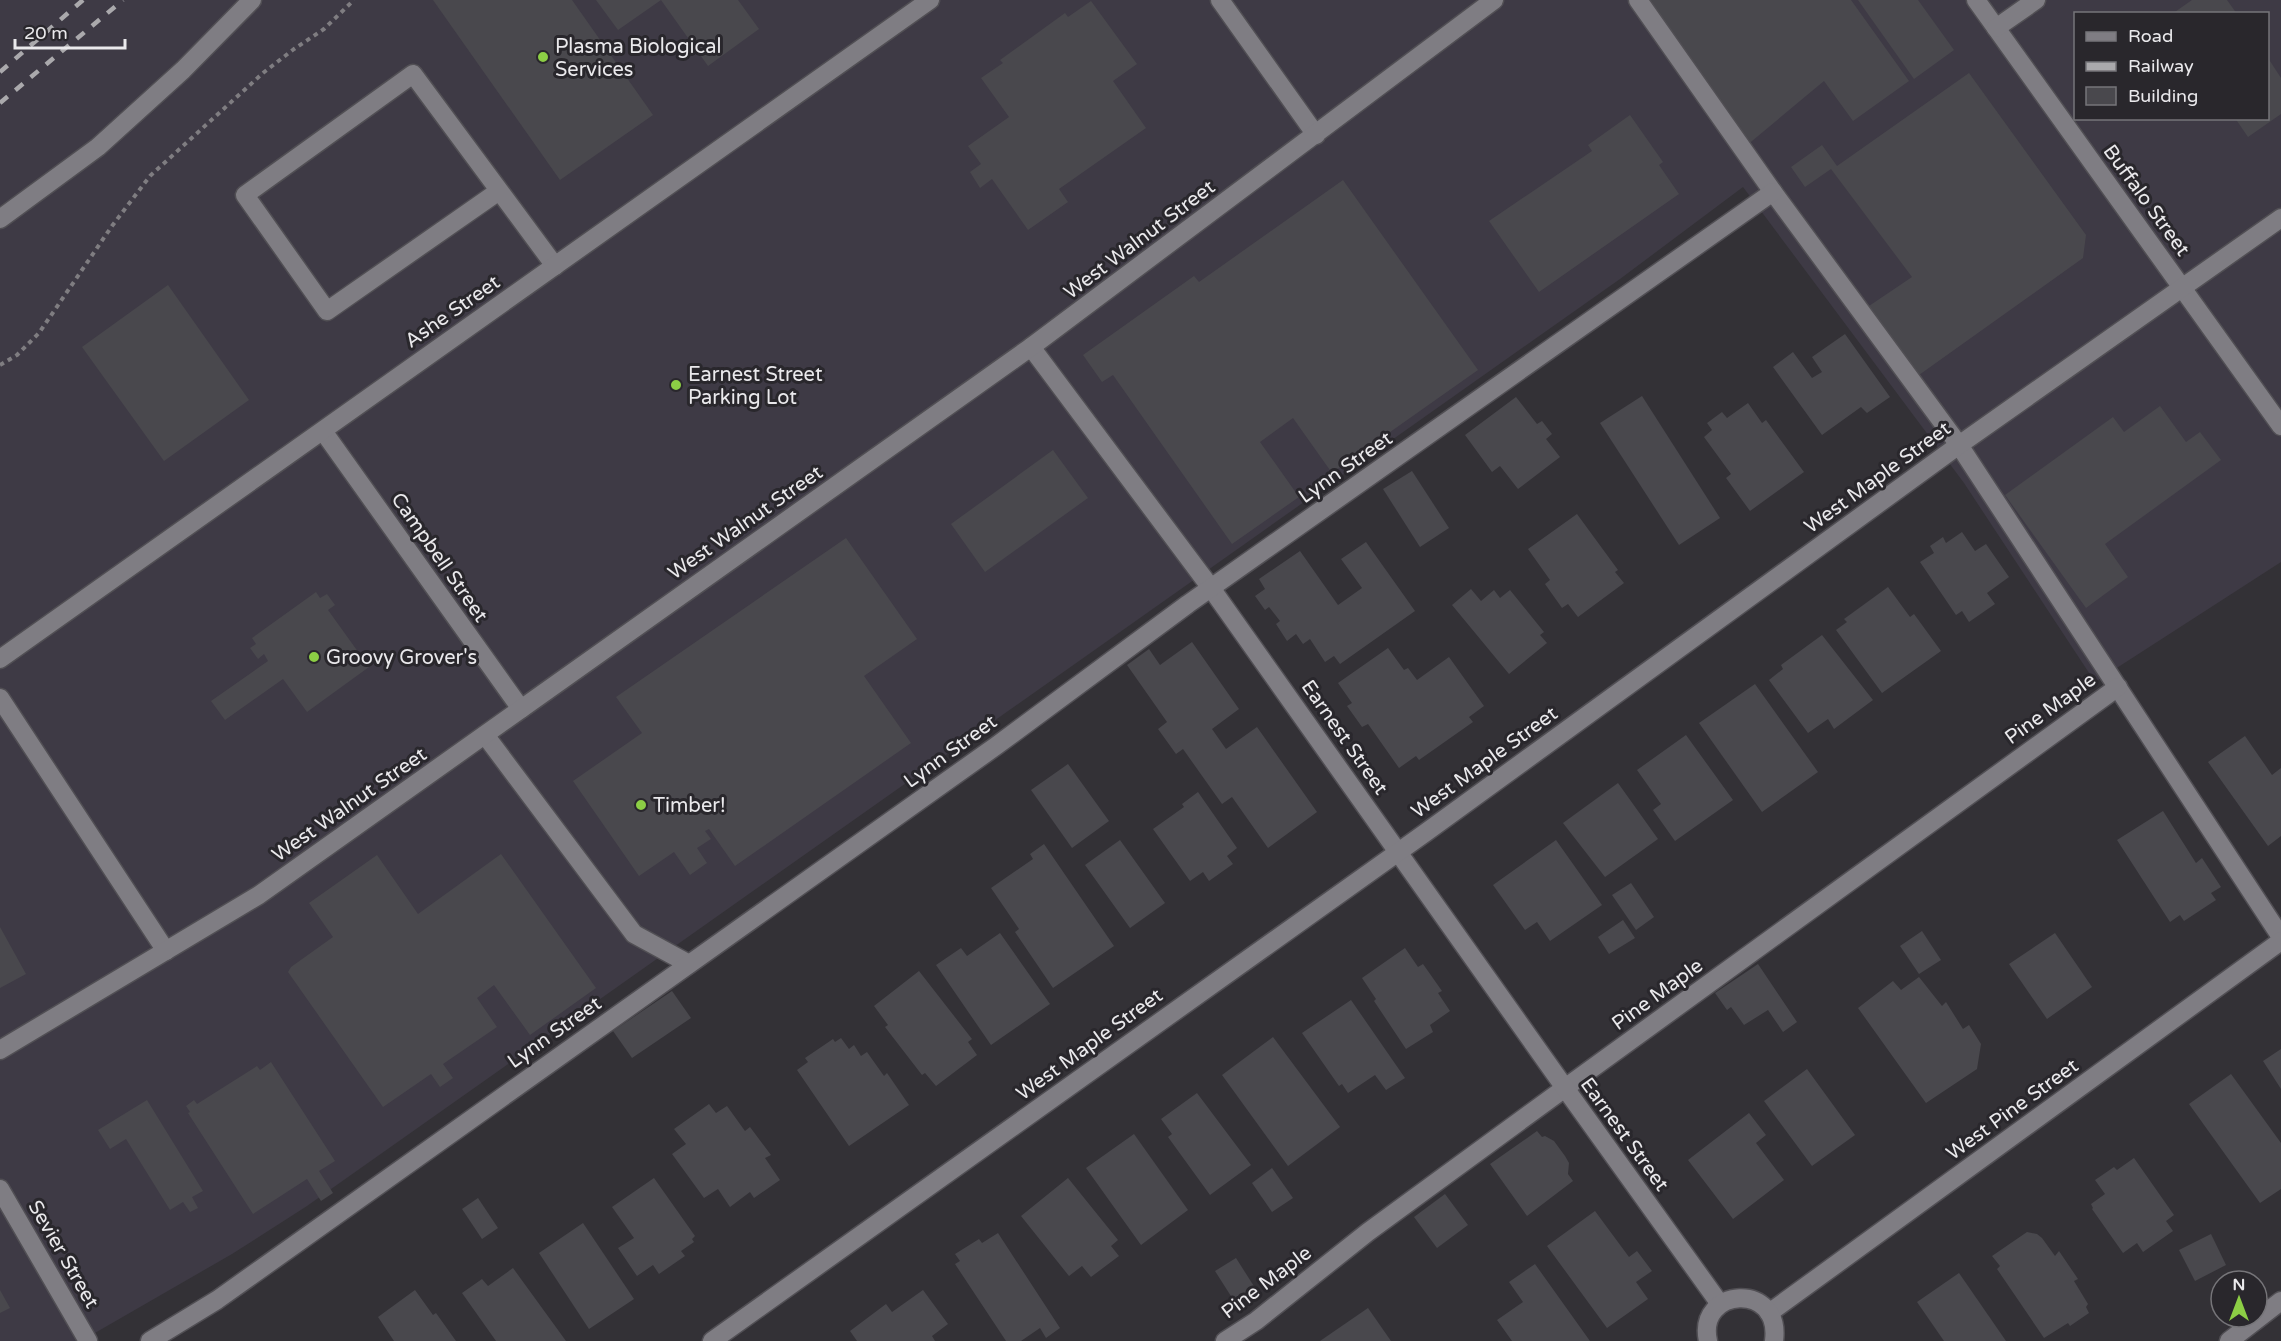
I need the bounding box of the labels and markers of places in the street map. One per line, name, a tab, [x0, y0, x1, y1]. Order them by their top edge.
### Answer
place label: Plasma Biological Services	[555, 35, 721, 82]
marker: Plasma Biological Services	[536, 50, 550, 64]
place label: Earnest Street Parking Lot	[688, 363, 823, 410]
marker: Earnest Street Parking Lot	[669, 378, 683, 392]
place label: Groovy Grover's	[326, 646, 477, 670]
marker: Groovy Grover's	[307, 650, 321, 664]
place label: Timber!	[653, 794, 726, 818]
marker: Timber!	[634, 798, 648, 812]

